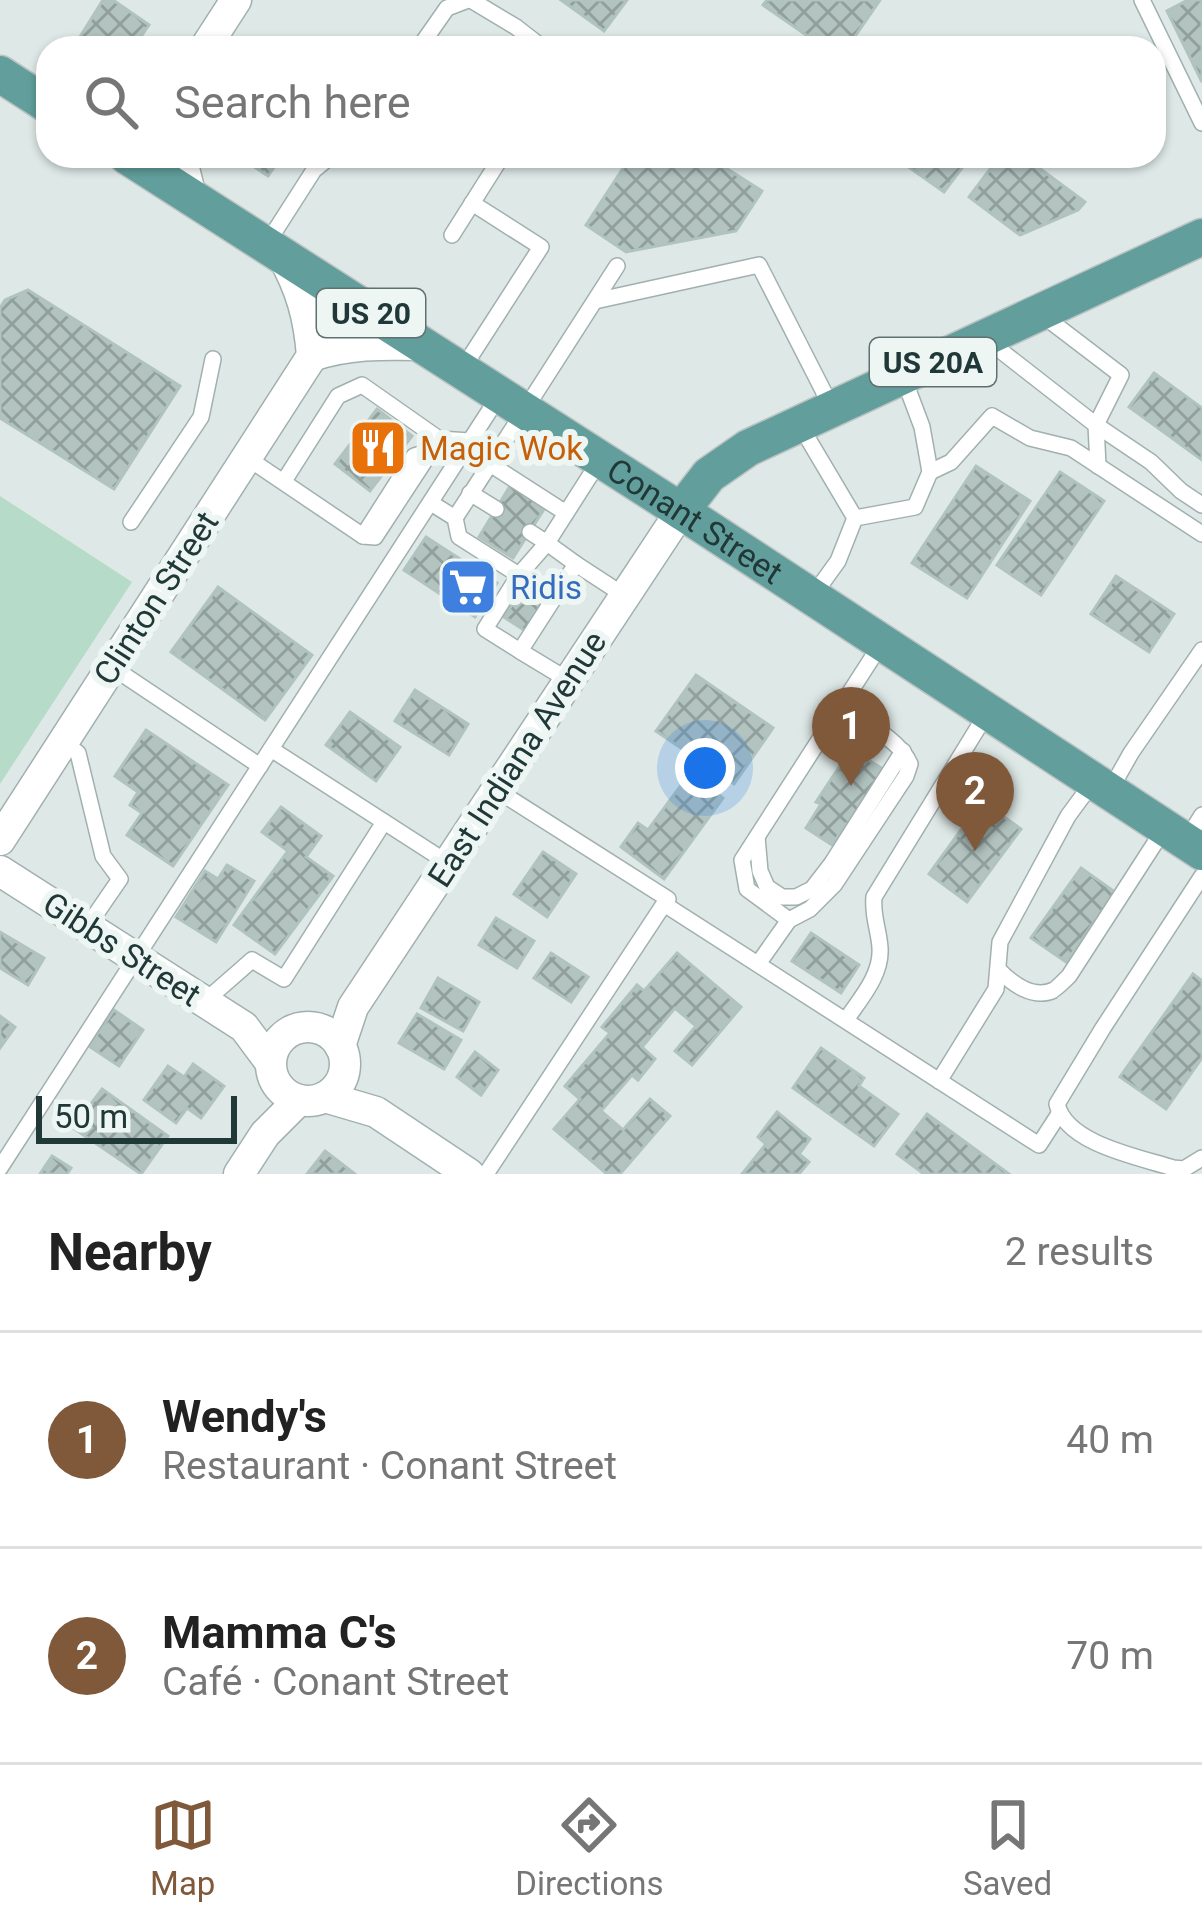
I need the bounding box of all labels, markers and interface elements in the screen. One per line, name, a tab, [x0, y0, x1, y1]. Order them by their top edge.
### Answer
search box	[36, 36, 1166, 168]
icon: search	[78, 69, 144, 135]
text: Search here	[174, 76, 411, 129]
road number: US 20	[317, 289, 425, 337]
road number: US 20A	[870, 338, 996, 386]
restaurant icon: Magic Wok	[347, 417, 409, 479]
place label: Magic Wok	[420, 429, 583, 468]
street label: Conant Street	[600, 450, 790, 592]
street label: Clinton Street	[86, 504, 226, 692]
supermarket icon: Ridis	[437, 556, 499, 618]
place label: Ridis	[510, 568, 582, 607]
street label: East Indiana Avenue	[420, 624, 614, 894]
pin: 1	[812, 687, 890, 786]
your location	[675, 738, 735, 798]
pin: 2	[936, 752, 1014, 851]
street label: Gibbs Street	[36, 884, 208, 1014]
scale bar	[36, 1090, 237, 1143]
text: 50 m	[54, 1097, 128, 1136]
text: Nearby	[48, 1223, 212, 1282]
text: 2 results	[1005, 1229, 1154, 1275]
text: Wendy's	[162, 1390, 327, 1443]
text: 1	[76, 1417, 98, 1463]
text: 40 m	[1066, 1417, 1154, 1463]
text: Restaurant · Conant Street	[162, 1443, 617, 1489]
text: Mamma C's	[162, 1606, 397, 1659]
text: 2	[76, 1633, 98, 1679]
text: 70 m	[1066, 1633, 1154, 1679]
text: Café · Conant Street	[162, 1659, 509, 1705]
tab: Map	[150, 1792, 216, 1903]
tab: Directions	[515, 1792, 664, 1903]
tab: Saved	[963, 1792, 1052, 1903]

